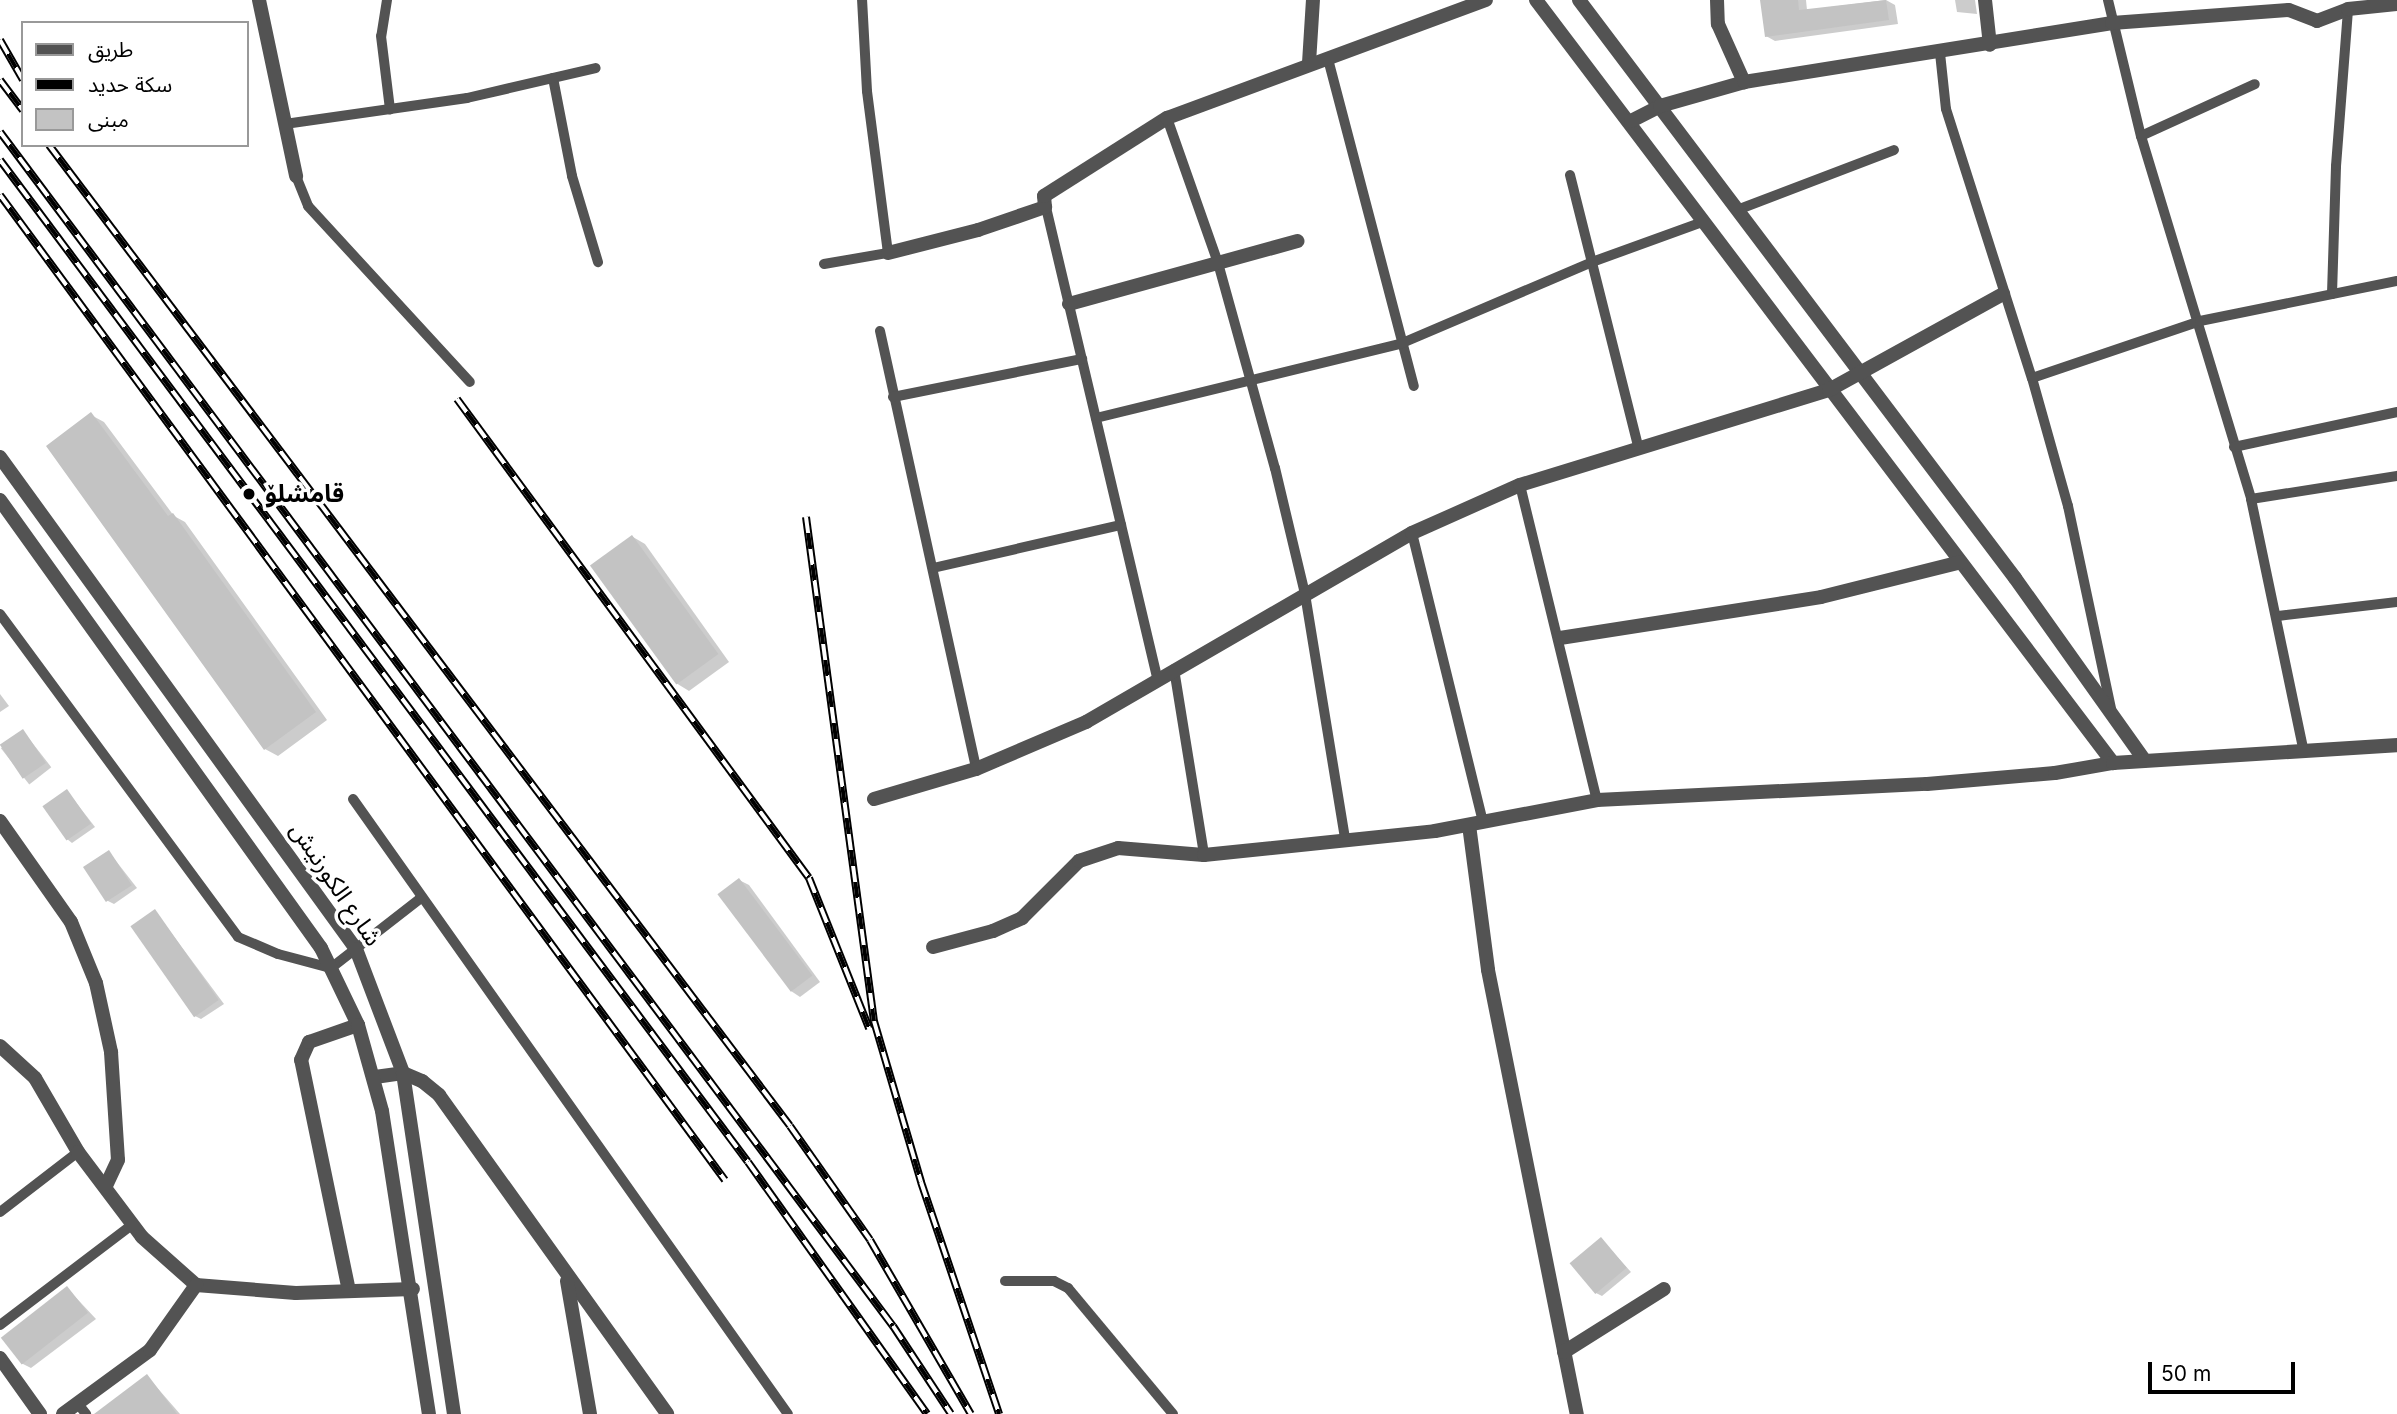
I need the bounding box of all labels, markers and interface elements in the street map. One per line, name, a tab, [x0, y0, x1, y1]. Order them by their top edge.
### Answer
legend	[21, 21, 248, 147]
text: طريق	[88, 37, 133, 62]
text: سكة حديد	[88, 72, 172, 97]
text: مبنى	[88, 107, 129, 132]
place label: قامشلۆ	[265, 480, 344, 508]
marker: قامشلۆ	[239, 484, 259, 504]
street label: شارع الكورنيش	[284, 817, 388, 951]
scale bar	[2152, 1348, 2299, 1392]
text: 50 m	[2161, 1361, 2211, 1386]

